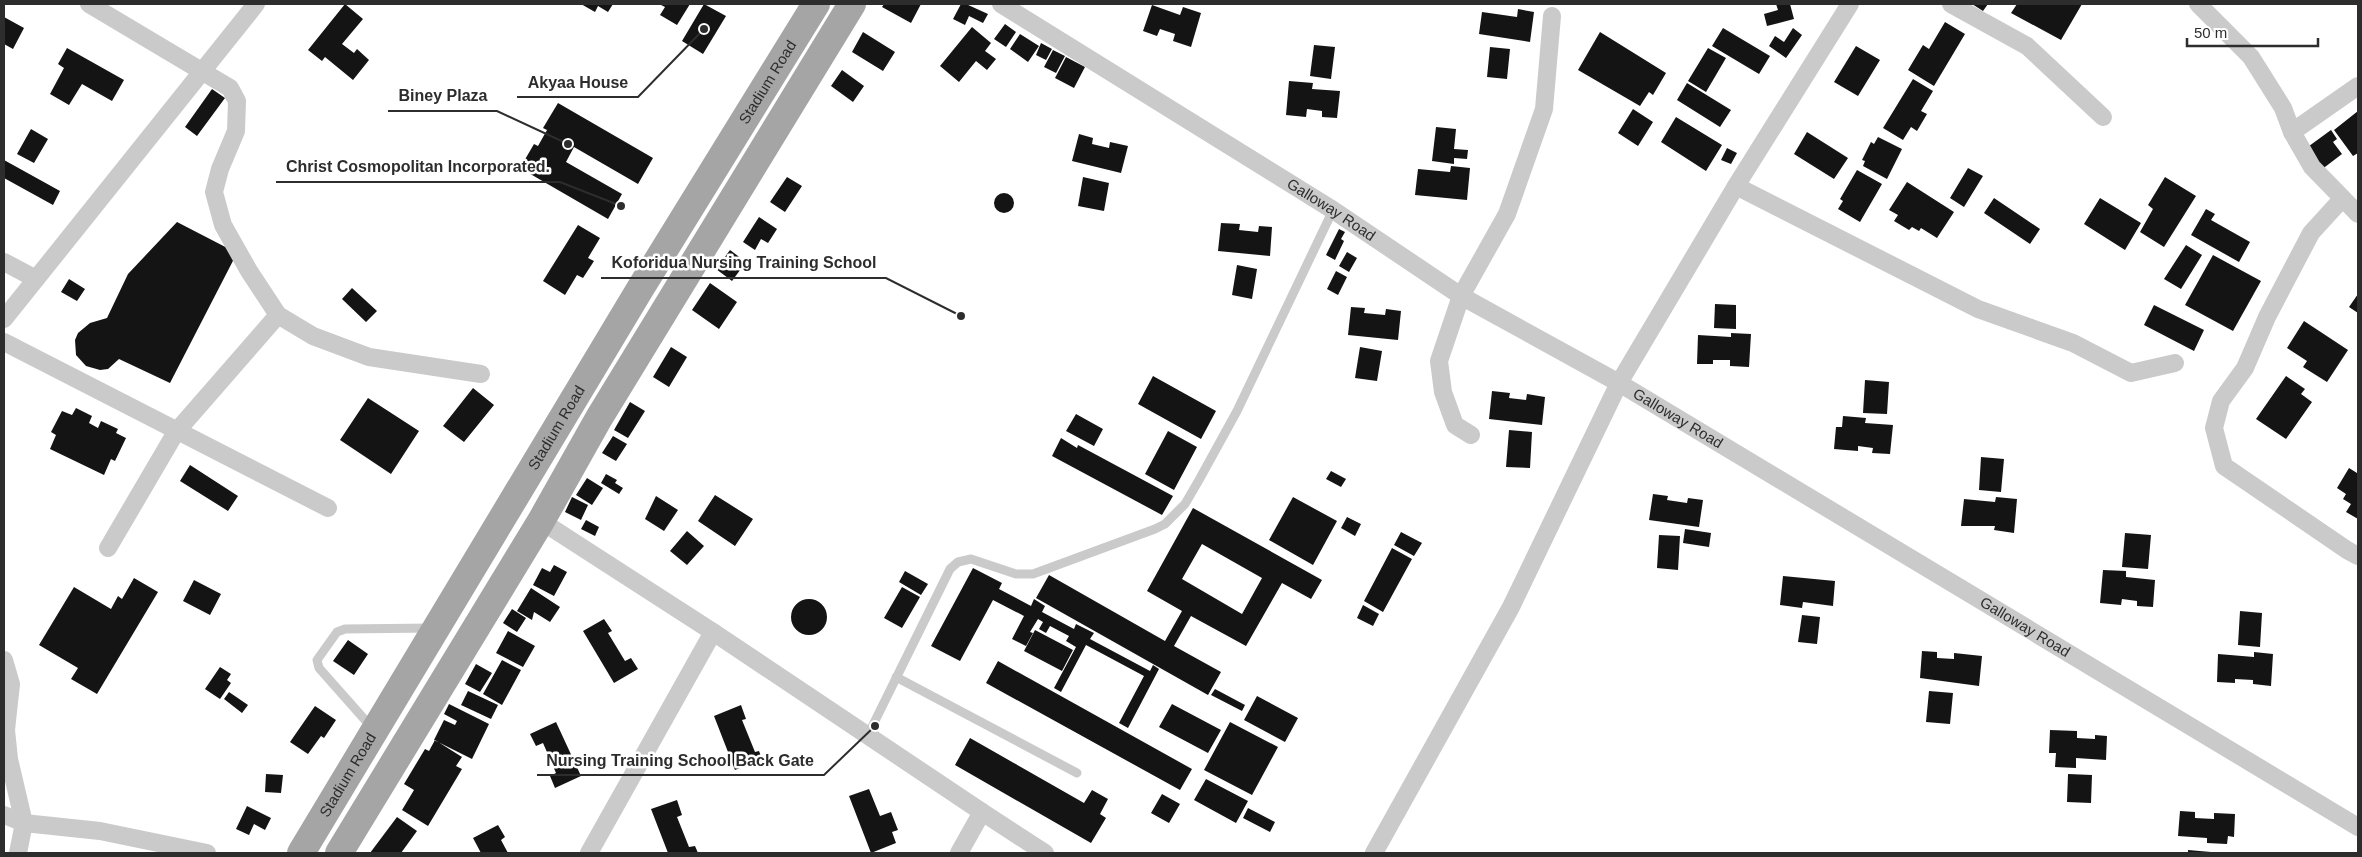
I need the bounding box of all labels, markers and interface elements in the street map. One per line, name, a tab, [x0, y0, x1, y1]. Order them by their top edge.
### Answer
scale bar	[2187, 15, 2318, 47]
text: 50 m	[2194, 24, 2227, 41]
street label: Stadium Road	[735, 37, 799, 127]
callout: Akyaa House	[517, 66, 638, 97]
text: Akyaa House	[528, 74, 628, 91]
callout: Biney Plaza	[388, 80, 497, 111]
text: Biney Plaza	[399, 87, 488, 104]
callout: Christ Cosmopolitan Incorporated.	[276, 151, 560, 182]
text: Christ Cosmopolitan Incorporated.	[286, 158, 550, 175]
street label: Galloway Road	[1284, 175, 1379, 244]
callout: Koforidua Nursing Training School	[601, 247, 886, 278]
text: Koforidua Nursing Training School	[612, 254, 876, 271]
street label: Stadium Road	[524, 382, 588, 473]
street label: Galloway Road	[1630, 384, 1726, 451]
street label: Galloway Road	[1977, 593, 2073, 660]
street label: Stadium Road	[316, 730, 379, 820]
callout: Nursing Training School Back Gate	[537, 744, 824, 775]
text: Nursing Training School Back Gate	[546, 752, 814, 769]

